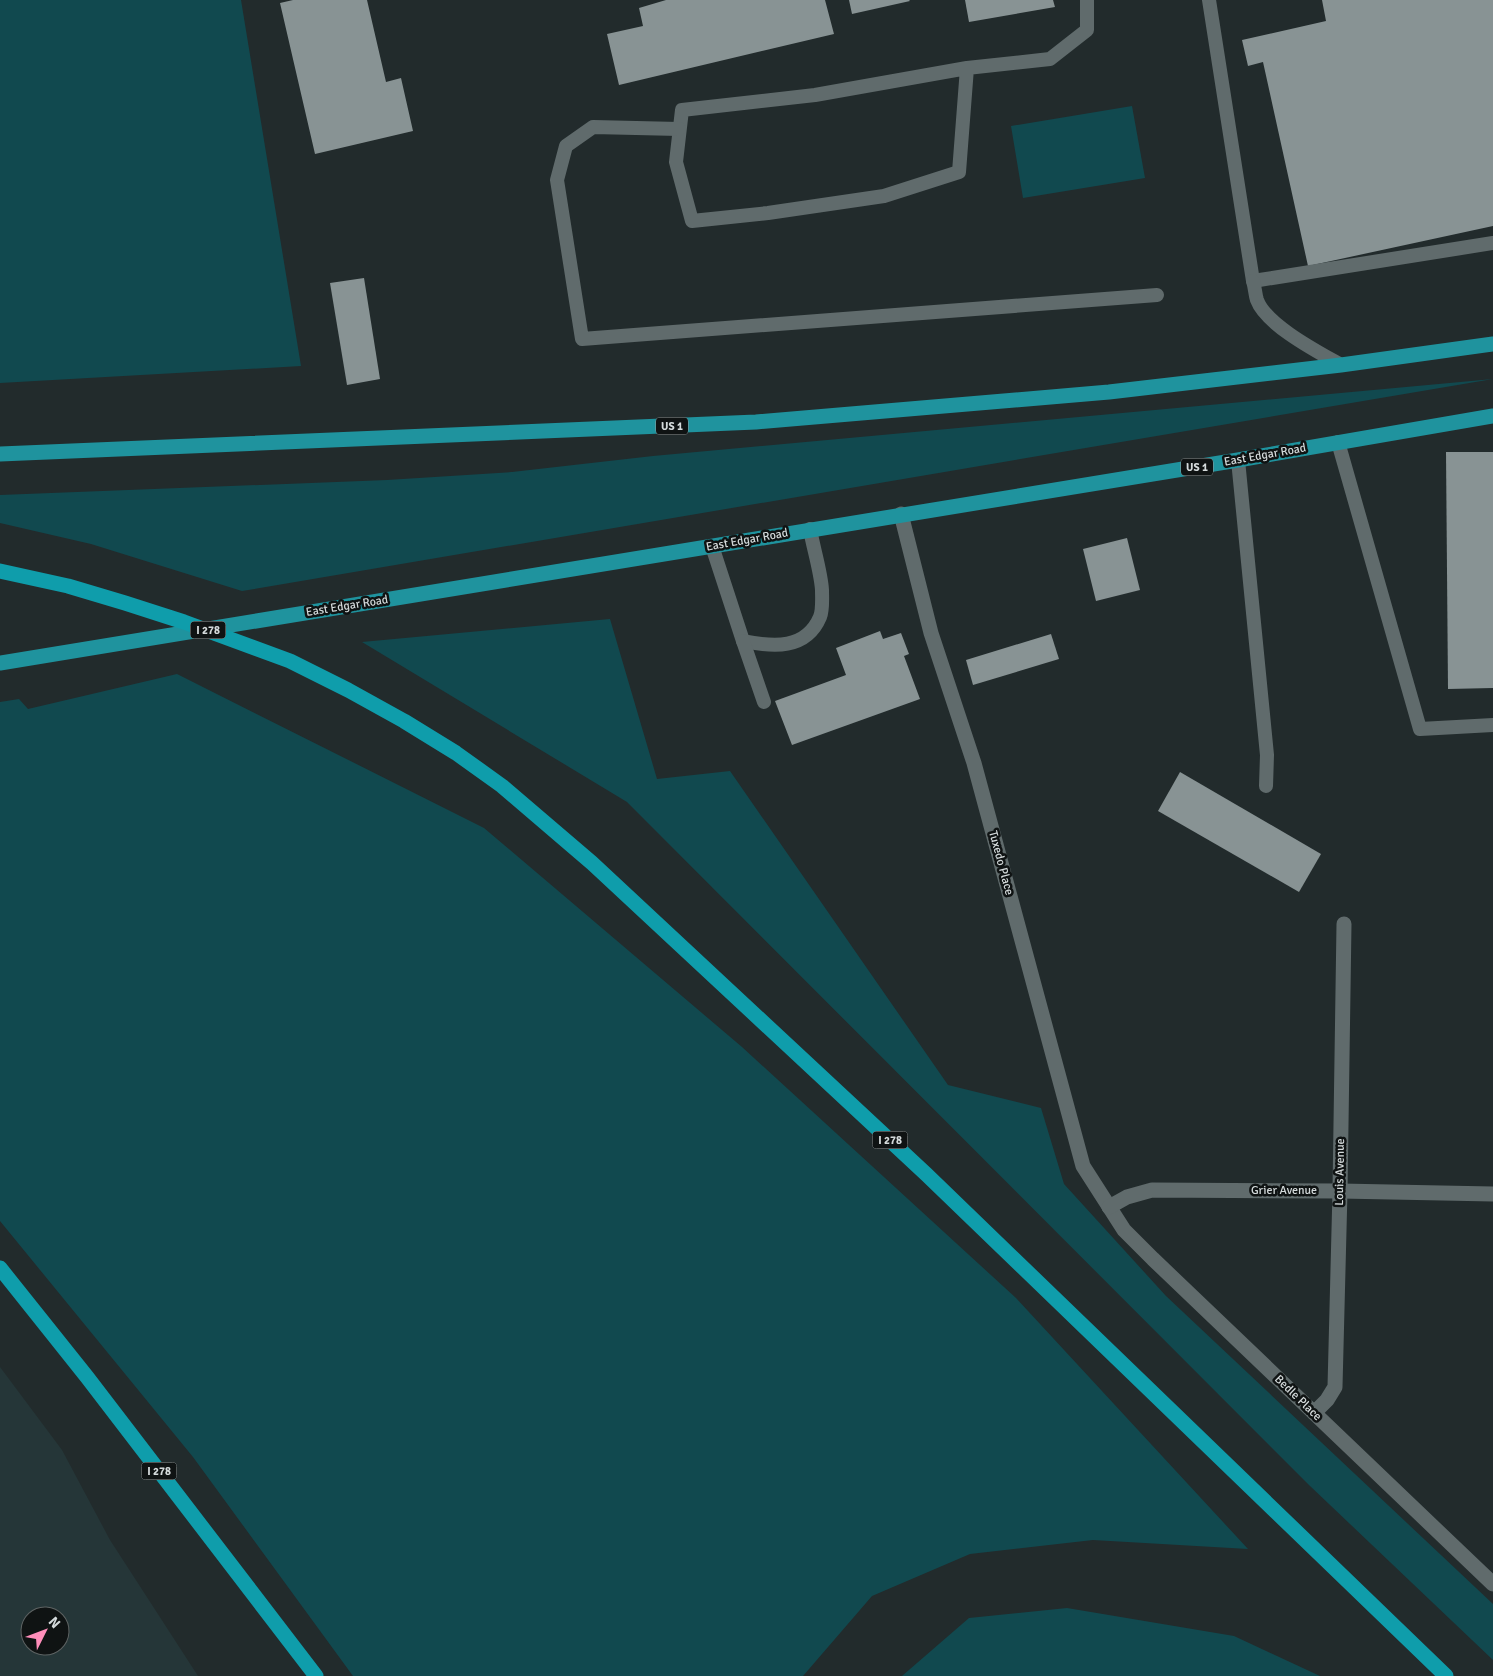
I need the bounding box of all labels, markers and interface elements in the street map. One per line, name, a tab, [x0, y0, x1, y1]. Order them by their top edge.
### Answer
road number: US 1	[656, 418, 688, 434]
street label: East Edgar Road	[1223, 440, 1307, 470]
road number: US 1	[1181, 458, 1213, 476]
street label: East Edgar Road	[705, 525, 789, 555]
street label: East Edgar Road	[305, 592, 389, 620]
road number: I 278	[190, 622, 226, 638]
street label: Tuxedo Place	[985, 829, 1017, 897]
road number: I 278	[872, 1132, 908, 1148]
street label: Louis Avenue	[1332, 1138, 1348, 1206]
street label: Grier Avenue	[1251, 1183, 1317, 1198]
street label: Bedle Place	[1271, 1372, 1325, 1424]
road number: I 278	[142, 1462, 176, 1480]
north arrow	[20, 1606, 70, 1656]
text: N	[45, 1613, 64, 1632]

